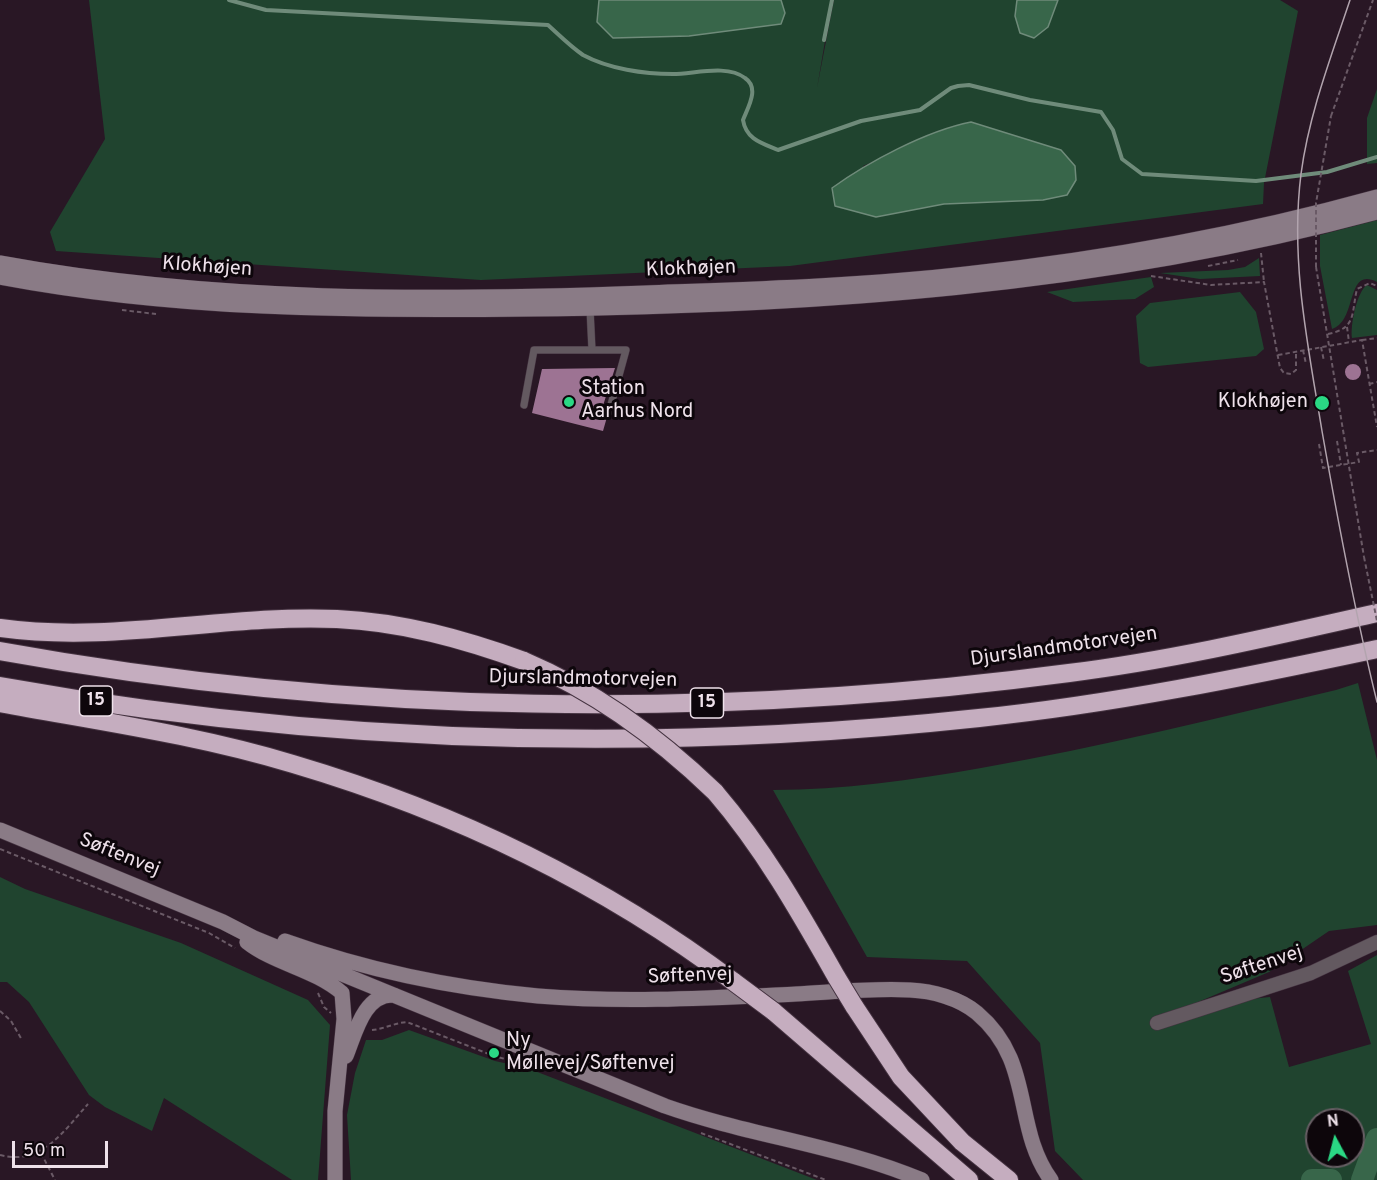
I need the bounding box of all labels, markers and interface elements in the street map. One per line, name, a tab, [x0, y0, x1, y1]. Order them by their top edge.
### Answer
street label: Klokhøjen	[161, 253, 253, 283]
street label: Klokhøjen	[645, 256, 737, 284]
place label: Station Aarhus Nord	[581, 378, 693, 425]
place label: Klokhøjen	[1218, 391, 1308, 415]
marker: Klokhøjen	[1313, 394, 1331, 412]
marker: Station Aarhus Nord	[562, 395, 576, 409]
street label: Djurslandmotorvejen	[969, 623, 1159, 673]
street label: Djurslandmotorvejen	[488, 666, 678, 694]
road number: 15	[80, 686, 112, 716]
road number: 15	[690, 688, 724, 718]
street label: Søftenvej	[75, 829, 163, 883]
street label: Søftenvej	[1218, 941, 1306, 991]
street label: Søftenvej	[647, 964, 733, 990]
place label: Ny Møllevej/Søftenvej	[506, 1030, 675, 1077]
marker: Ny Møllevej/Søftenvej	[487, 1046, 501, 1060]
north arrow	[1305, 1108, 1365, 1168]
text: N	[1326, 1111, 1340, 1133]
scale bar	[15, 1129, 111, 1167]
text: 50 m	[23, 1140, 65, 1163]

